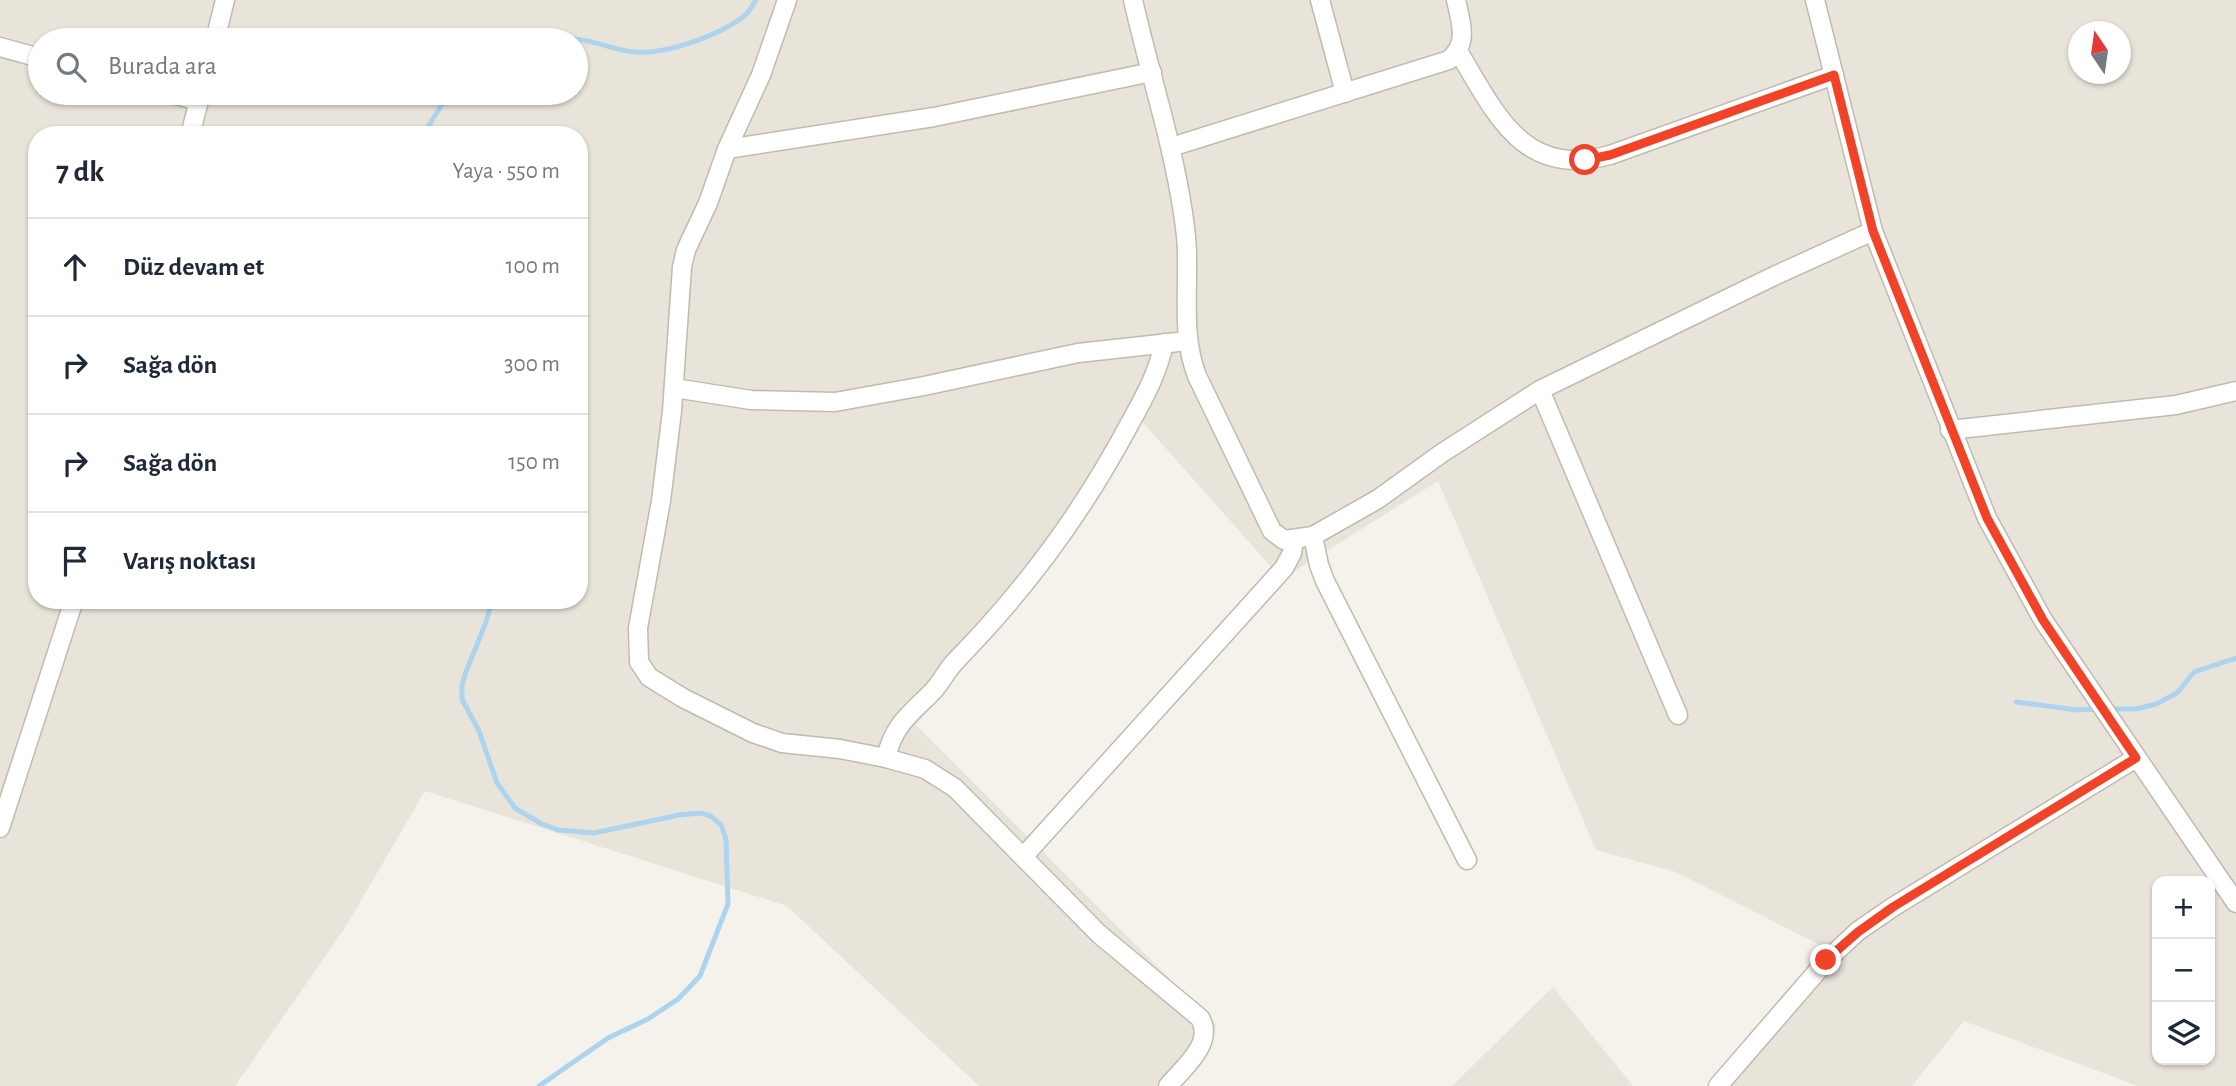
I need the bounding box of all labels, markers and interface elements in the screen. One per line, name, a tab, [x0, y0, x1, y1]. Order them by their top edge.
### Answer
north arrow	[2068, 21, 2131, 84]
search box	[28, 28, 588, 105]
icon: search	[52, 48, 90, 86]
text: Burada ara	[108, 53, 217, 79]
route start	[1569, 144, 1600, 175]
text: 7 dk	[56, 157, 104, 187]
text: Yaya · 550 m	[452, 160, 560, 183]
icon: ahead	[56, 248, 94, 286]
text: Düz devam et	[123, 254, 264, 280]
text: 100 m	[506, 255, 560, 278]
icon: right	[56, 346, 94, 384]
text: Sağa dön	[123, 352, 217, 378]
text: 300 m	[504, 353, 560, 376]
icon: right	[56, 444, 94, 482]
text: Sağa dön	[123, 450, 217, 476]
text: 150 m	[508, 451, 560, 474]
icon: arrive	[56, 542, 94, 580]
text: Varış noktası	[123, 548, 256, 574]
map controls	[2152, 876, 2215, 1065]
button: +	[2152, 876, 2215, 939]
button: −	[2152, 939, 2215, 1002]
route end	[1810, 944, 1841, 975]
button: layers	[2152, 1002, 2215, 1065]

